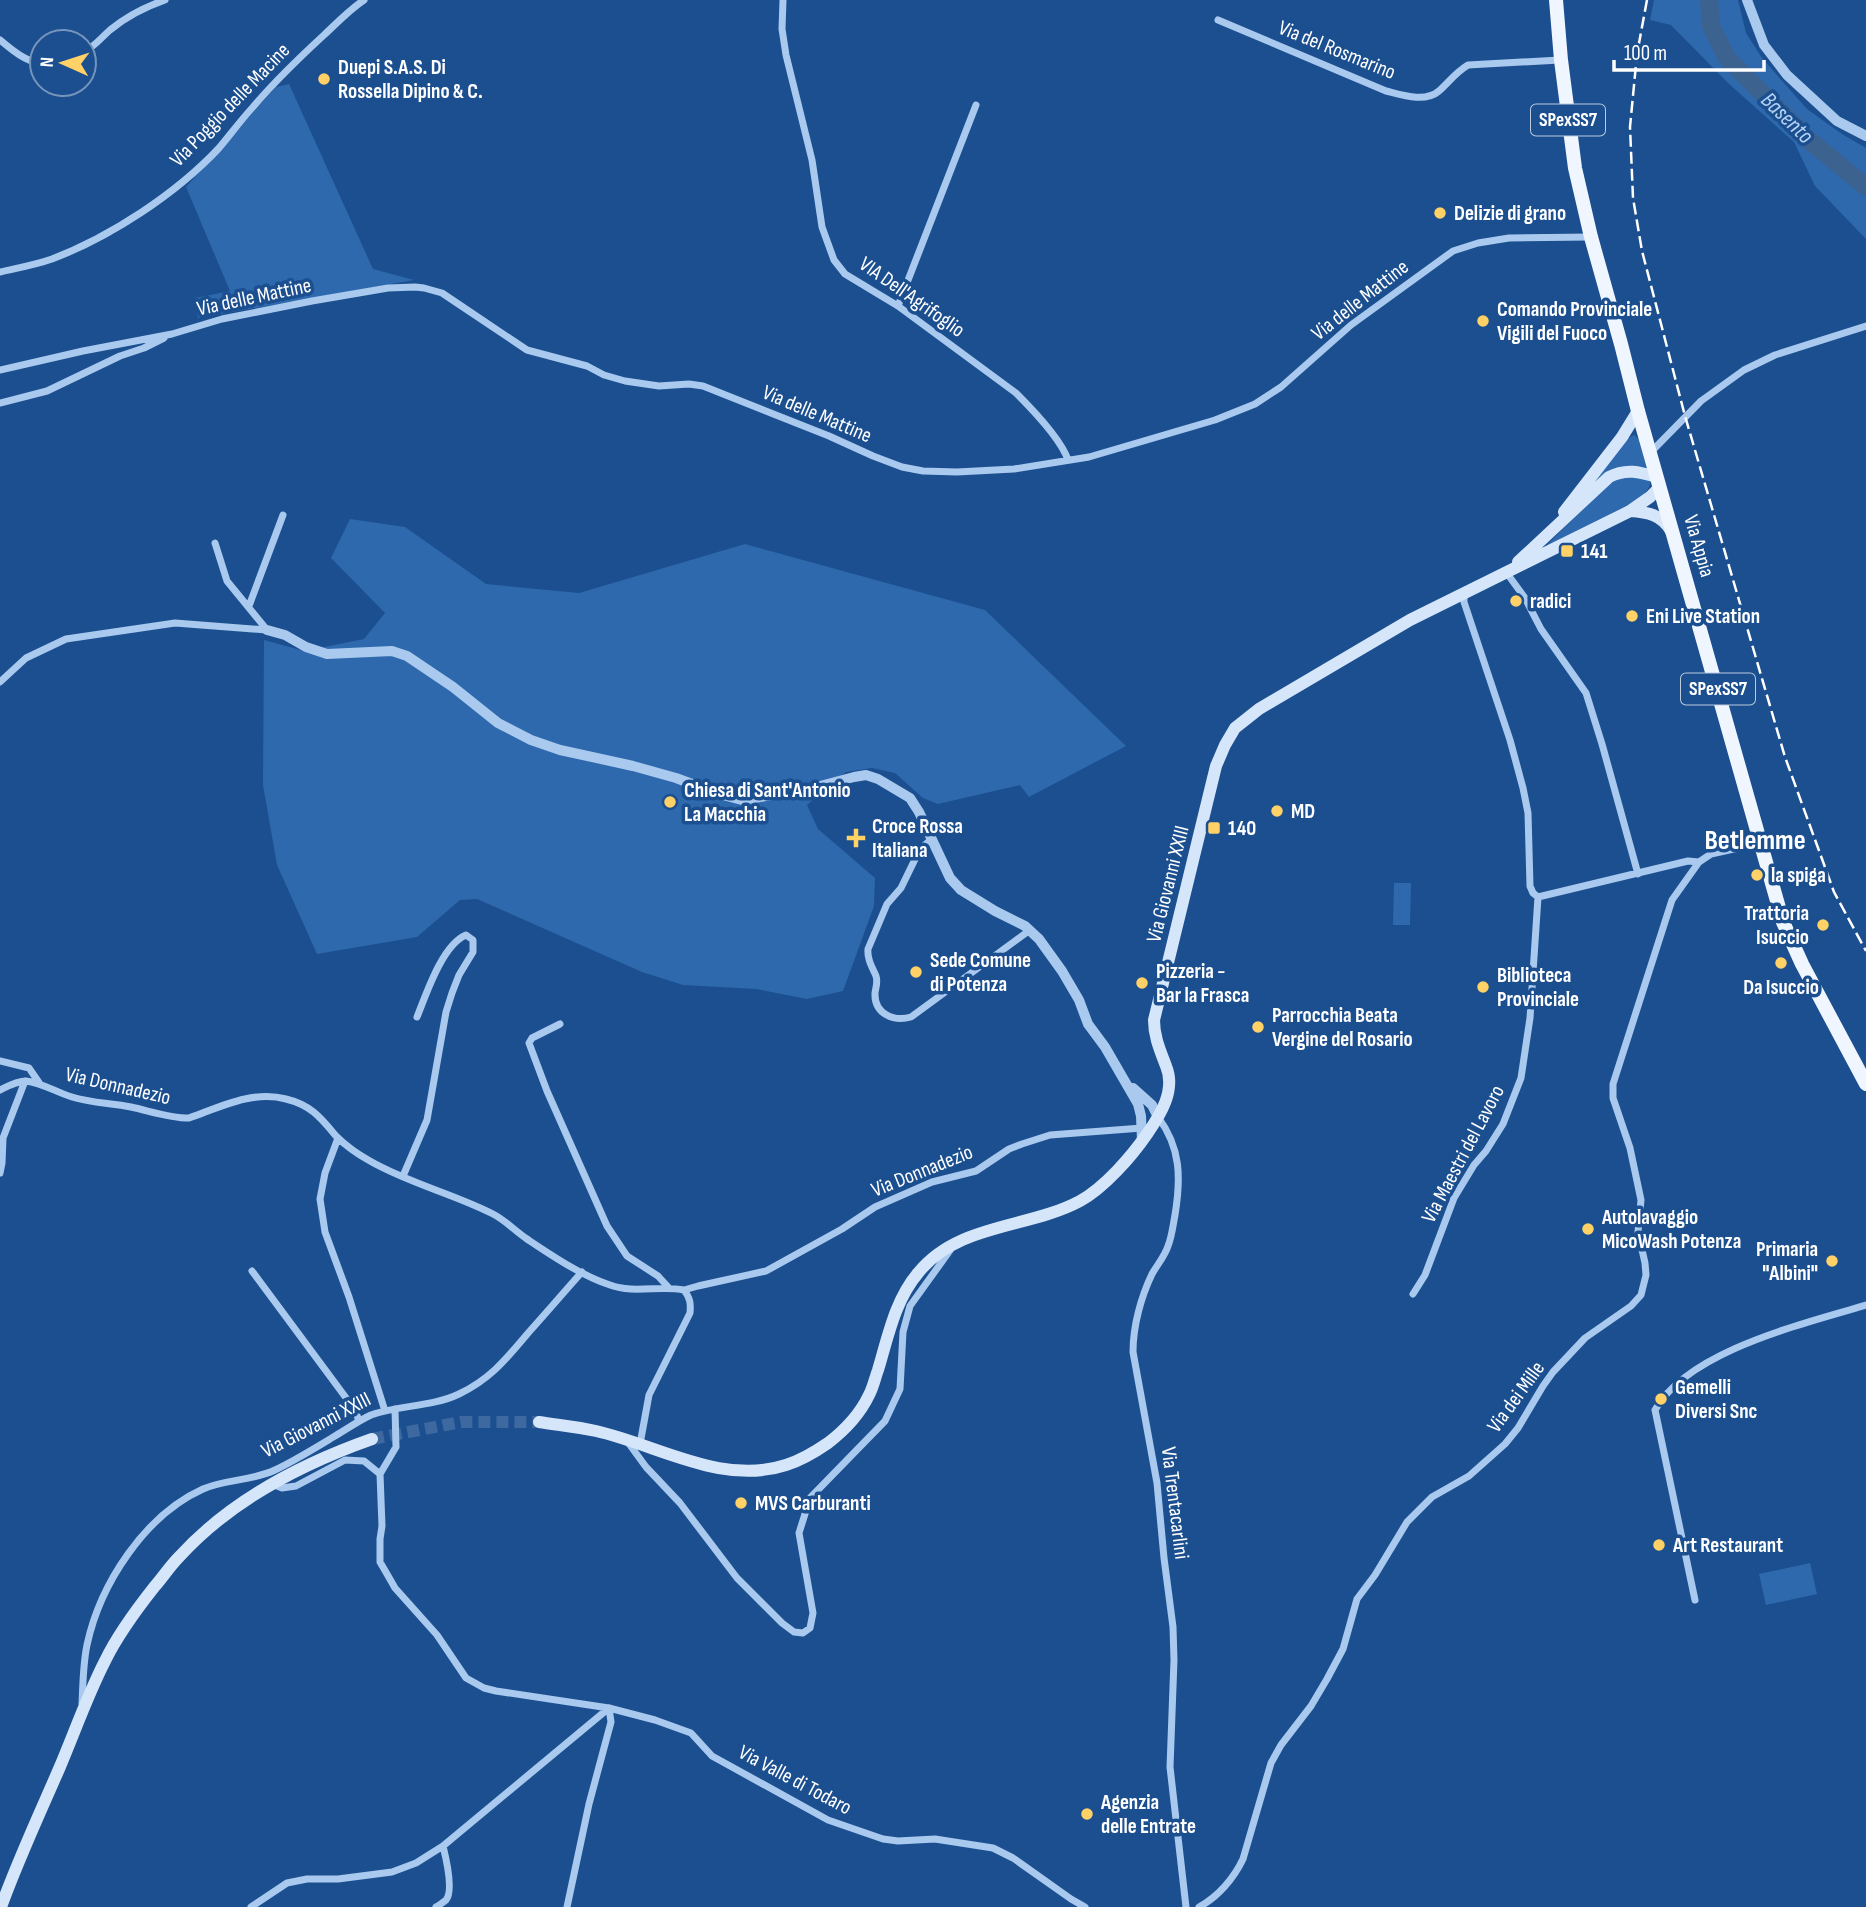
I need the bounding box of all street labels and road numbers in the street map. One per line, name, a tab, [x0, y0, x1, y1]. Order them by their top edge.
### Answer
street label: Via del Rosmarino	[1275, 15, 1399, 85]
street label: Via Poggio delle Macine	[165, 38, 295, 172]
road number: SPexSS7	[1531, 104, 1605, 136]
street label: VIA Dell'Agrifoglio	[854, 251, 970, 343]
street label: Via delle Mattine	[1306, 254, 1414, 346]
street label: Via delle Mattine	[195, 273, 313, 321]
street label: Via delle Mattine	[759, 380, 875, 448]
street label: Via Appia	[1678, 512, 1720, 580]
road number: SPexSS7	[1681, 674, 1755, 704]
street label: Via Giovanni XXIII	[1141, 823, 1195, 945]
street label: Via Donnadezio	[63, 1062, 173, 1110]
street label: Via Maestri del Lavoro	[1416, 1081, 1510, 1227]
street label: Via Donnadezio	[868, 1139, 976, 1203]
street label: Via dei Mille	[1482, 1357, 1550, 1437]
street label: Via Giovanni XXIII	[257, 1387, 375, 1463]
street label: Via Trentacarlini	[1156, 1445, 1194, 1561]
street label: Via Valle di Todaro	[734, 1740, 856, 1820]

